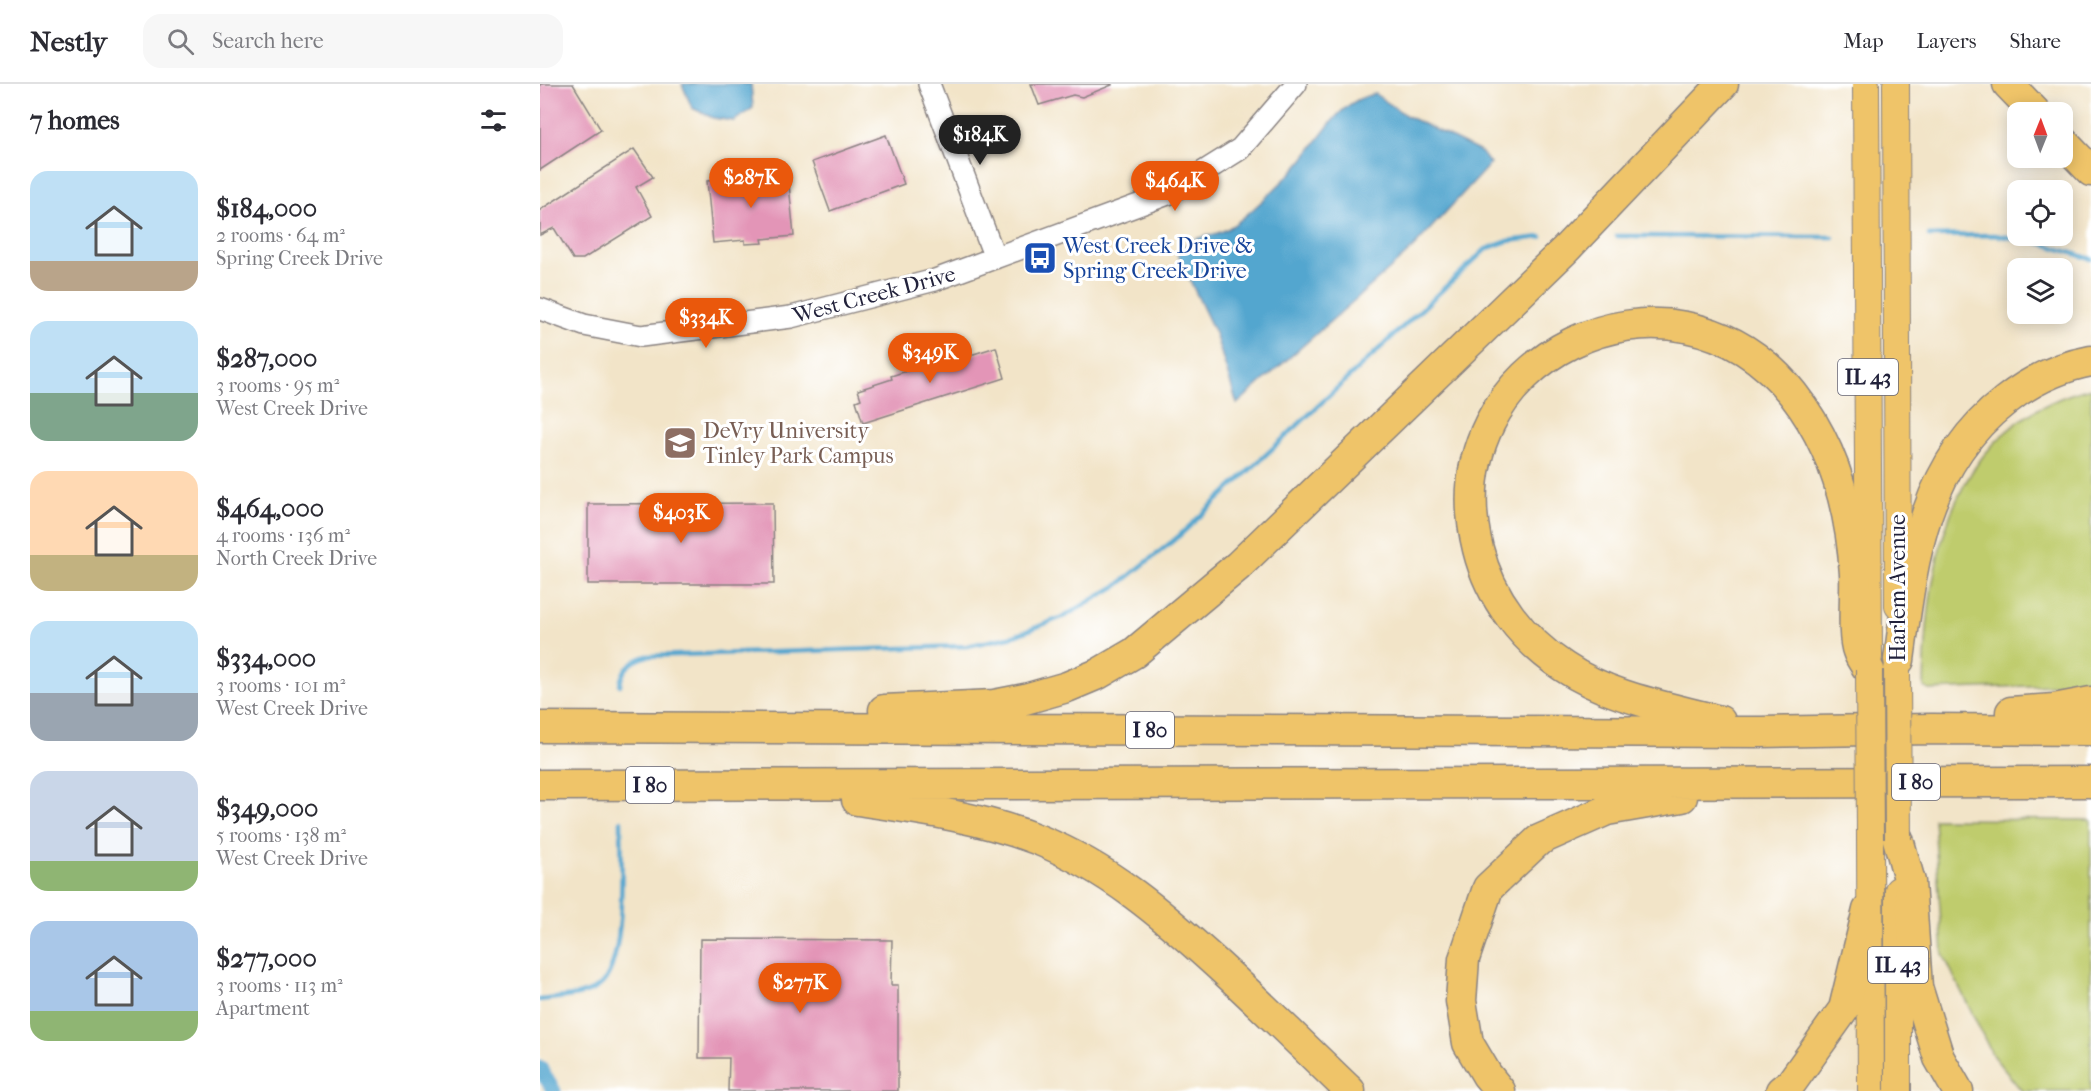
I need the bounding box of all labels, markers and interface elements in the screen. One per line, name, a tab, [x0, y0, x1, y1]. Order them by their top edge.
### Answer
search box	[143, 14, 563, 68]
text: Nestly	[30, 25, 107, 58]
icon: search	[164, 25, 197, 58]
text: Search here	[212, 28, 324, 54]
text: Map	[1843, 29, 1884, 53]
text: Layers	[1917, 29, 1976, 53]
text: Share	[2009, 29, 2061, 53]
north arrow	[2007, 102, 2073, 168]
map controls	[2007, 102, 2073, 324]
icon: filters	[477, 104, 510, 137]
text: 7 homes	[30, 105, 120, 136]
pin: $184K	[938, 115, 1022, 166]
text: $184K	[953, 123, 1007, 146]
pin: $287K	[709, 158, 793, 209]
pin: $464K	[1133, 161, 1217, 212]
text: $287K	[723, 166, 779, 189]
text: $464K	[1145, 169, 1205, 192]
button: locate	[2007, 180, 2073, 246]
text: $184,000	[216, 193, 317, 224]
icon: home	[78, 195, 150, 267]
text: 2 rooms · 64 m²	[216, 224, 345, 247]
place label: West Creek Drive & Spring Creek Drive	[1062, 233, 1253, 284]
bus stop icon: West Creek Drive & Spring Creek Drive	[1022, 240, 1058, 276]
text: Spring Creek Drive	[216, 247, 383, 270]
button: layers	[2007, 258, 2073, 324]
street label: West Creek Drive	[789, 261, 958, 329]
pin: $334K	[664, 298, 748, 349]
text: $334K	[679, 306, 733, 329]
pin: $349K	[888, 333, 972, 384]
text: $349K	[902, 341, 958, 364]
text: $287,000	[216, 343, 317, 374]
icon: home	[78, 345, 150, 417]
road number: IL 43	[1838, 359, 1898, 395]
text: 3 rooms · 95 m²	[216, 374, 339, 397]
text: West Creek Drive	[216, 397, 368, 420]
place label: DeVry University Tinley Park Campus	[703, 418, 894, 469]
school or university icon: DeVry University Tinley Park Campus	[662, 425, 698, 461]
text: $464,000	[216, 493, 324, 524]
pin: $403K	[639, 493, 723, 544]
icon: home	[78, 495, 150, 567]
text: $403K	[653, 501, 709, 524]
street label: Harlem Avenue	[1885, 514, 1911, 662]
text: 4 rooms · 136 m²	[216, 524, 350, 547]
text: North Creek Drive	[216, 547, 377, 570]
text: $334,000	[216, 643, 316, 674]
icon: home	[78, 645, 150, 717]
text: 3 rooms · 101 m²	[216, 674, 345, 697]
text: West Creek Drive	[216, 697, 368, 720]
road number: I 80	[1126, 712, 1174, 748]
road number: I 80	[1892, 764, 1940, 800]
road number: I 80	[626, 767, 674, 803]
text: $349,000	[216, 793, 318, 824]
icon: home	[78, 795, 150, 867]
text: 5 rooms · 138 m²	[216, 824, 346, 847]
text: West Creek Drive	[216, 847, 368, 870]
text: $277,000	[216, 943, 317, 974]
icon: home	[78, 945, 150, 1017]
road number: IL 43	[1868, 947, 1928, 983]
pin: $277K	[758, 963, 842, 1014]
text: $277K	[772, 971, 828, 994]
text: 3 rooms · 113 m²	[216, 974, 343, 997]
text: Apartment	[216, 997, 310, 1020]

